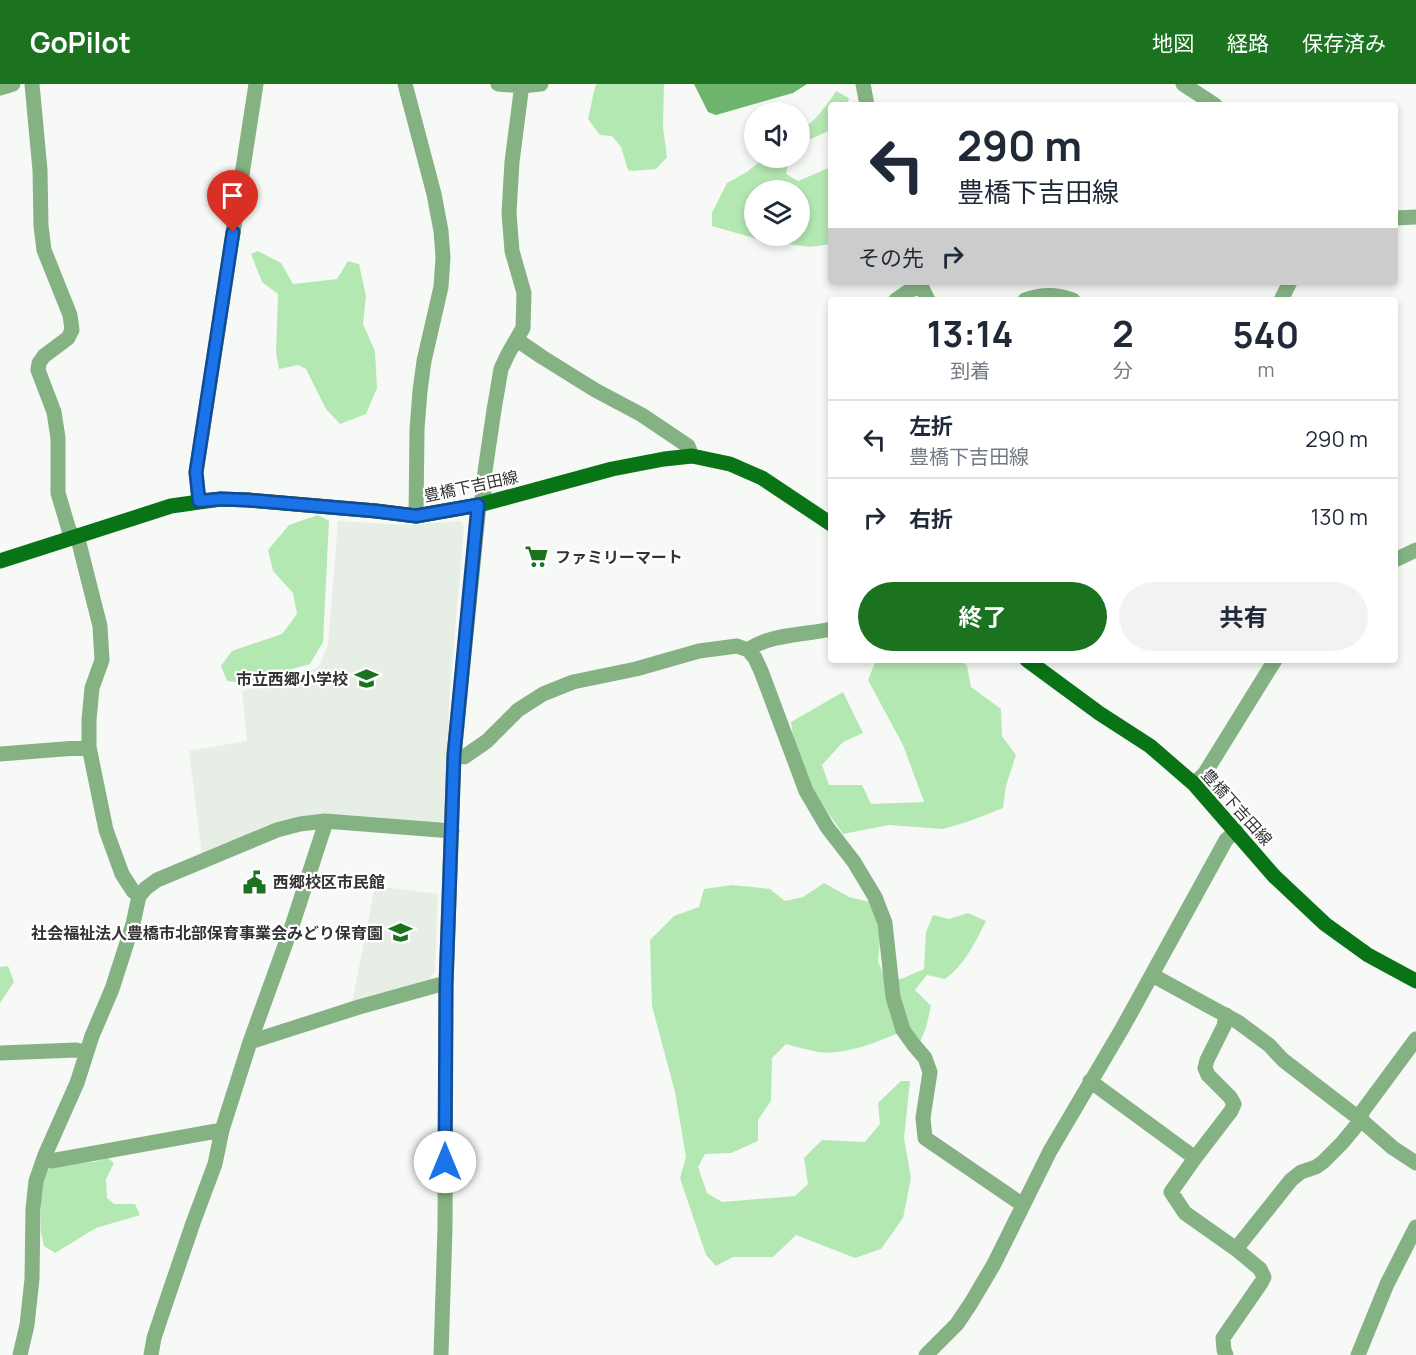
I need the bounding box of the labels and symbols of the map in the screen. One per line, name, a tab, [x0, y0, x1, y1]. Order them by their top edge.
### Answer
pin	[207, 170, 258, 232]
street label: 豊橋下吉田線	[422, 465, 520, 507]
supermarket icon: ファミリーマート	[524, 544, 550, 570]
place label: ファミリーマート	[555, 546, 683, 568]
school or university icon: 市立西郷小学校	[353, 666, 379, 692]
place label: 市立西郷小学校	[236, 668, 348, 690]
street label: 豊橋下吉田線	[1197, 764, 1277, 850]
public building icon: 西郷校区市民館	[242, 869, 268, 895]
place label: 西郷校区市民館	[273, 871, 385, 893]
school or university icon: 社会福祉法人豊橋市北部保育事業会みどり保育園	[388, 920, 414, 946]
place label: 社会福祉法人豊橋市北部保育事業会みどり保育園	[31, 922, 383, 944]
position arrow	[413, 1130, 477, 1194]

